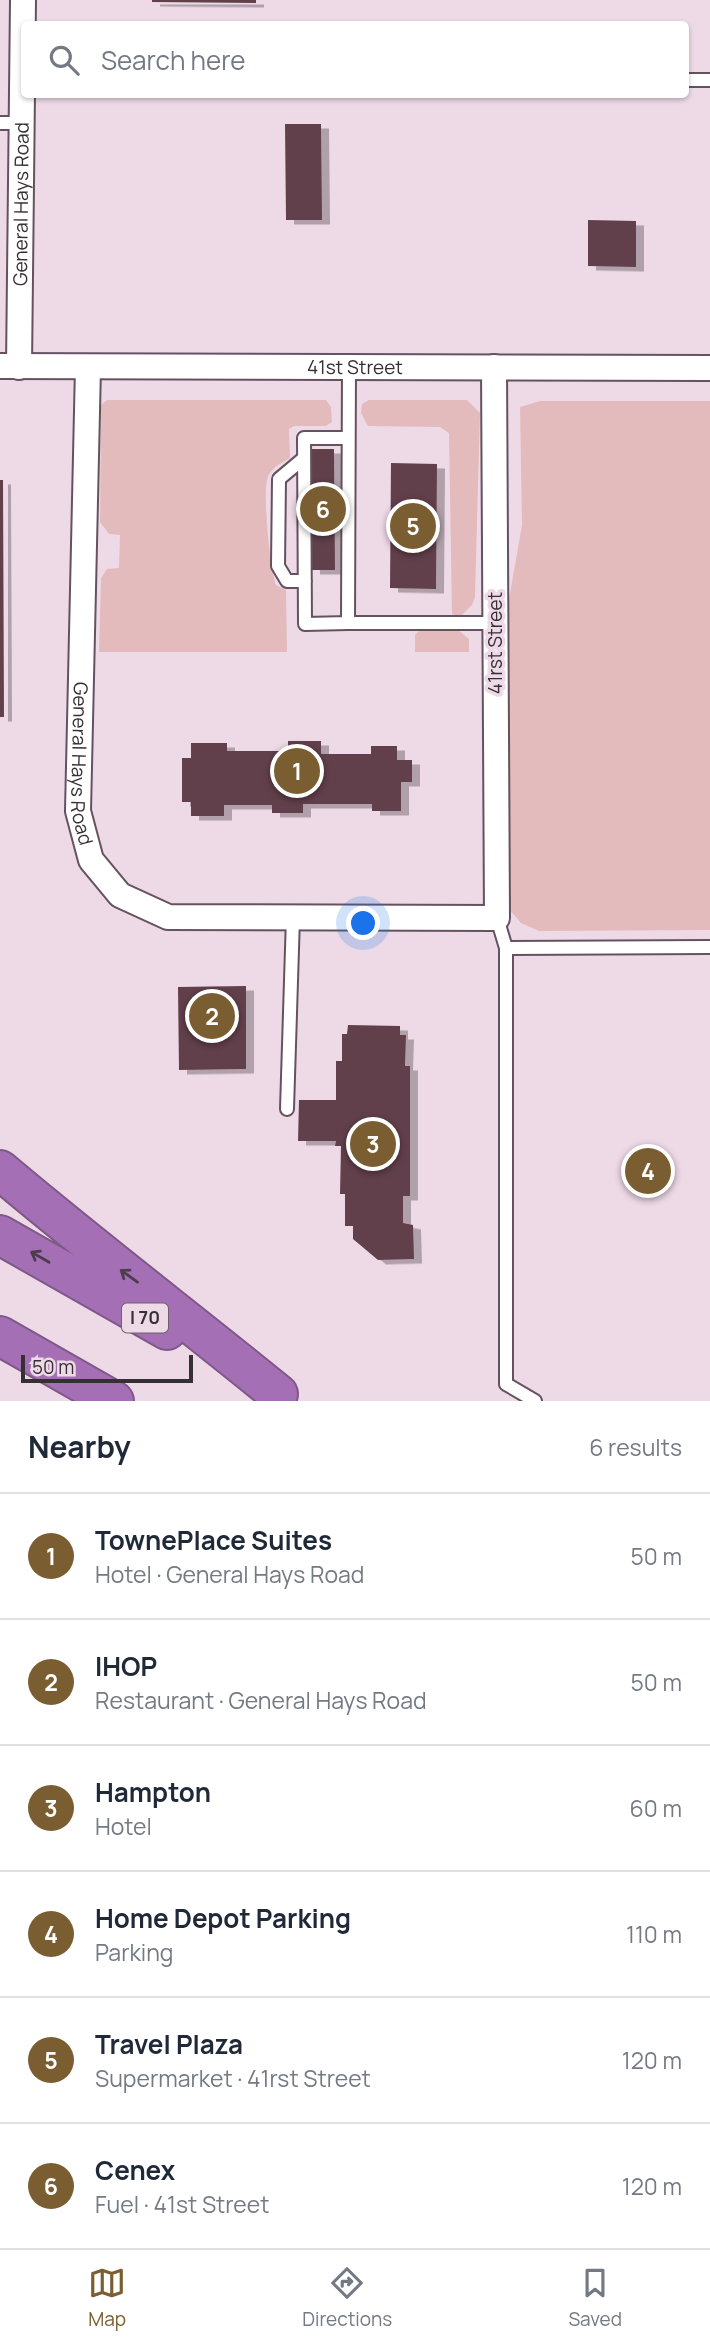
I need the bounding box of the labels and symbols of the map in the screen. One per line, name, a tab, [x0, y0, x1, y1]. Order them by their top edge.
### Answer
street label: General Hays Road	[7, 122, 35, 286]
street label: 41st Street	[307, 354, 403, 380]
pin: 6	[300, 483, 346, 535]
pin: 5	[390, 500, 436, 552]
street label: 41rst Street	[482, 592, 508, 694]
street label: General Hays Road	[65, 682, 99, 848]
pin: 1	[274, 745, 320, 797]
your location	[346, 906, 380, 940]
pin: 2	[189, 990, 235, 1042]
pin: 3	[350, 1118, 396, 1170]
pin: 4	[625, 1145, 671, 1197]
one-way arrow	[30, 1250, 50, 1264]
one-way arrow	[120, 1269, 139, 1283]
road number: I 70	[122, 1303, 168, 1332]
scale bar	[21, 1352, 192, 1384]

